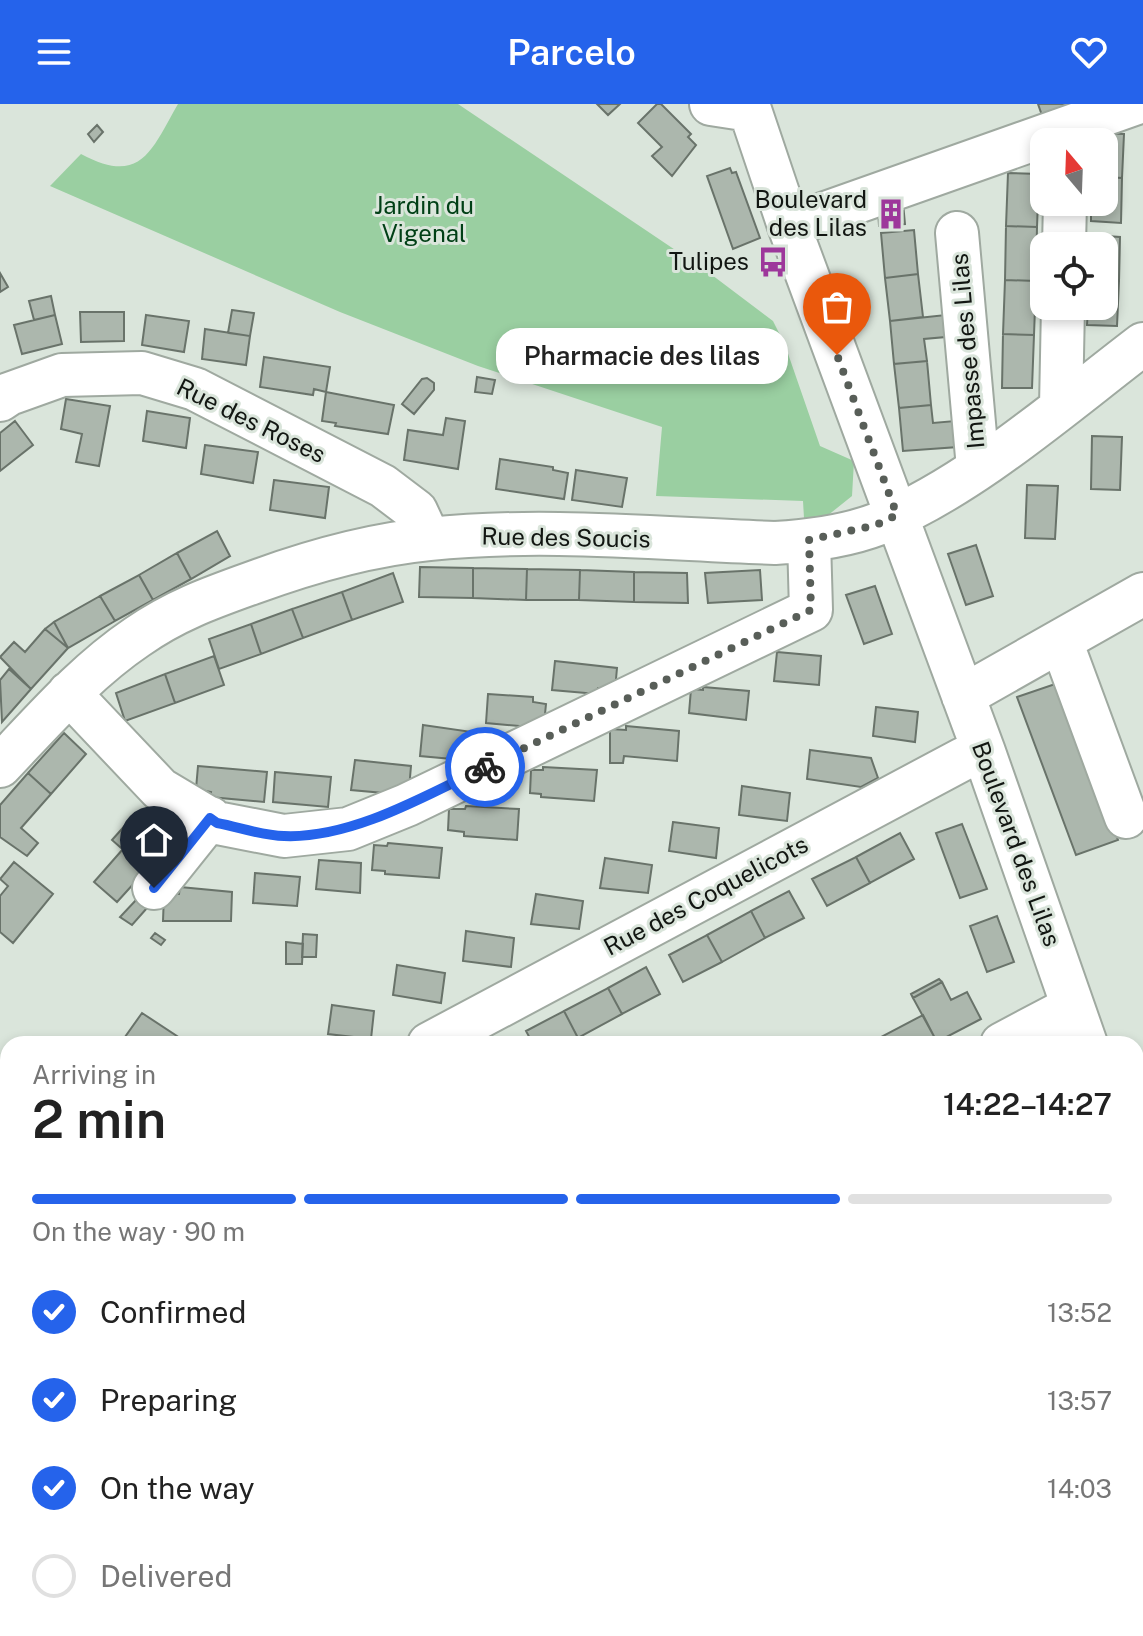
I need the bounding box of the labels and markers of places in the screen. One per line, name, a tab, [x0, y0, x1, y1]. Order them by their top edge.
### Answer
place label: Boulevard des Lilas	[755, 185, 867, 241]
building icon: Boulevard des Lilas	[874, 197, 908, 231]
bus stop icon: Tulipes	[756, 245, 790, 279]
place label: Tulipes	[669, 247, 749, 275]
pin	[803, 273, 871, 355]
callout: Pharmacie des lilas	[497, 327, 789, 383]
pin	[120, 806, 188, 888]

